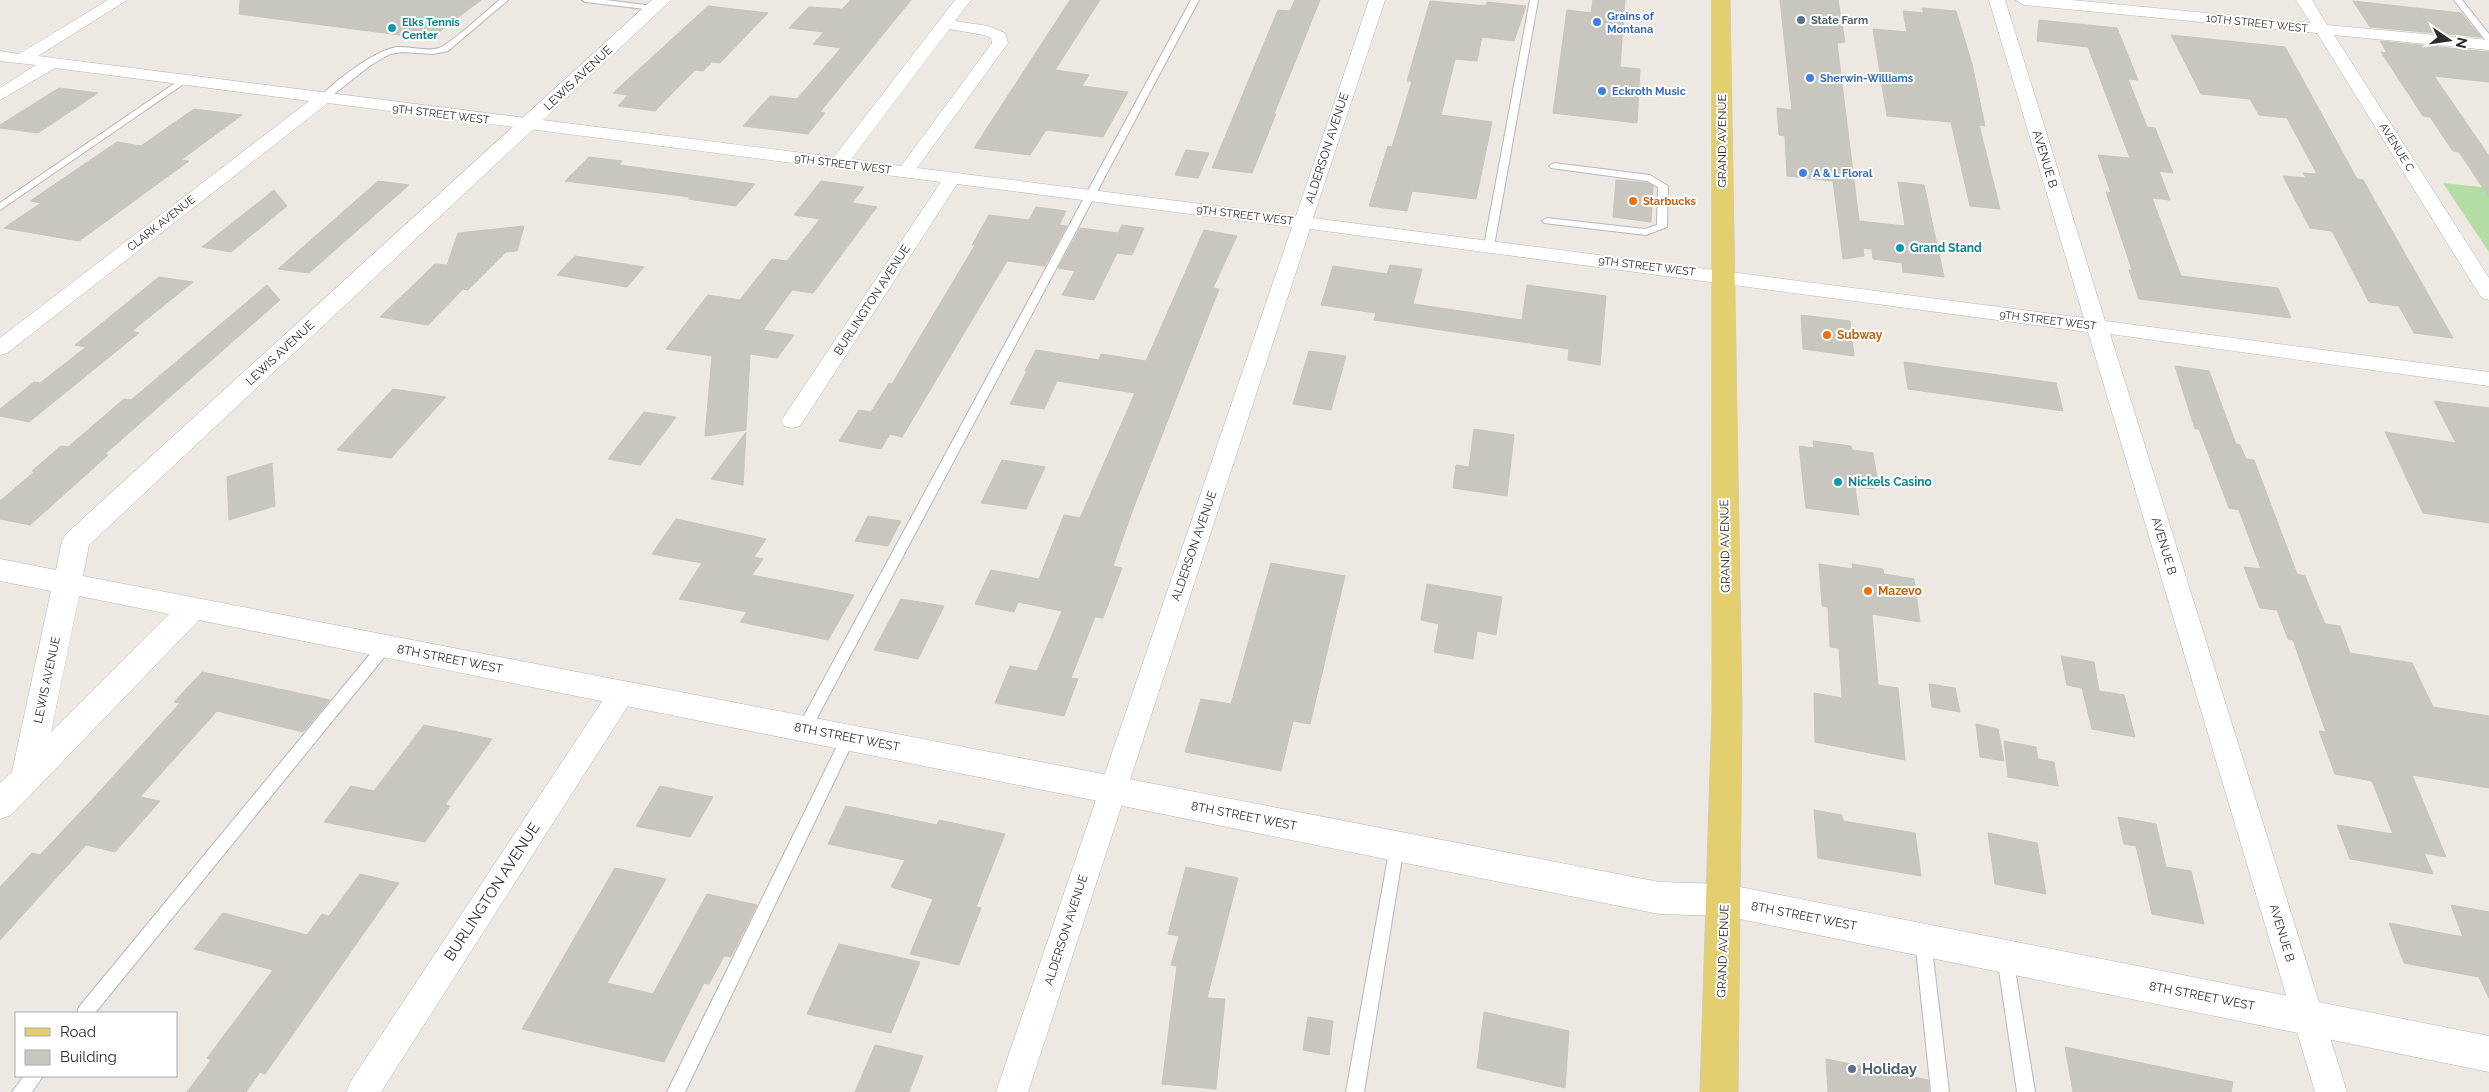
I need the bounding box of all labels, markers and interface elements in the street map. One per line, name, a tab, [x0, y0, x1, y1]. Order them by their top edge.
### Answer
place label: Grains of Montana	[1607, 10, 1655, 36]
street label: 10TH STREET WEST	[2205, 12, 2309, 35]
marker: State Farm	[1795, 14, 1807, 26]
place label: State Farm	[1811, 14, 1868, 27]
north arrow	[2424, 15, 2474, 65]
place label: Elks Tennis Center	[402, 16, 460, 42]
marker: Grains of Montana	[1591, 16, 1603, 28]
marker: Elks Tennis Center	[386, 22, 398, 34]
text: N	[2453, 36, 2471, 50]
street label: LEWIS AVENUE	[541, 43, 615, 113]
marker: Sherwin-Williams	[1804, 72, 1816, 84]
place label: Sherwin-Williams	[1820, 72, 1914, 85]
marker: Eckroth Music	[1596, 85, 1608, 97]
place label: Eckroth Music	[1612, 85, 1686, 98]
street label: ALDERSON AVENUE	[1302, 91, 1352, 205]
street label: GRAND AVENUE	[1715, 94, 1729, 188]
street label: 9TH STREET WEST	[392, 102, 490, 127]
street label: AVENUE C	[2377, 121, 2417, 174]
street label: AVENUE B	[2030, 128, 2060, 190]
street label: 9TH STREET WEST	[794, 152, 892, 177]
marker: A & L Floral	[1797, 167, 1809, 179]
place label: A & L Floral	[1813, 167, 1873, 180]
street label: CLARK AVENUE	[125, 193, 198, 254]
marker: Starbucks	[1627, 195, 1639, 207]
place label: Starbucks	[1643, 195, 1696, 208]
street label: 9TH STREET WEST	[1196, 203, 1294, 228]
place label: Grand Stand	[1910, 241, 1982, 255]
street label: BURLINGTON AVENUE	[831, 242, 913, 358]
marker: Grand Stand	[1894, 242, 1906, 254]
street label: 9TH STREET WEST	[1598, 254, 1696, 279]
street label: 9TH STREET WEST	[1999, 308, 2097, 333]
street label: LEWIS AVENUE	[243, 318, 317, 388]
place label: Subway	[1837, 328, 1883, 342]
marker: Subway	[1821, 329, 1833, 341]
place label: Nickels Casino	[1848, 475, 1932, 489]
marker: Nickels Casino	[1832, 476, 1844, 488]
street label: ALDERSON AVENUE	[1169, 489, 1219, 603]
street label: GRAND AVENUE	[1717, 499, 1733, 593]
street label: AVENUE B	[2149, 515, 2179, 577]
place label: Mazevo	[1878, 584, 1922, 598]
marker: Mazevo	[1862, 585, 1874, 597]
street label: LEWIS AVENUE	[31, 635, 63, 725]
street label: 8TH STREET WEST	[396, 642, 505, 676]
street label: 8TH STREET WEST	[793, 720, 902, 754]
street label: 8TH STREET WEST	[1190, 799, 1299, 833]
street label: BURLINGTON AVENUE	[441, 819, 543, 965]
street label: ALDERSON AVENUE	[1041, 873, 1091, 987]
street label: 8TH STREET WEST	[1750, 899, 1859, 933]
street label: AVENUE B	[2267, 902, 2297, 964]
street label: GRAND AVENUE	[1714, 904, 1732, 998]
street label: 8TH STREET WEST	[2148, 979, 2257, 1013]
legend	[15, 1012, 178, 1077]
text: Road	[60, 1023, 96, 1041]
text: Building	[60, 1048, 117, 1066]
place label: Holiday	[1862, 1060, 1918, 1078]
marker: Holiday	[1846, 1063, 1858, 1075]

